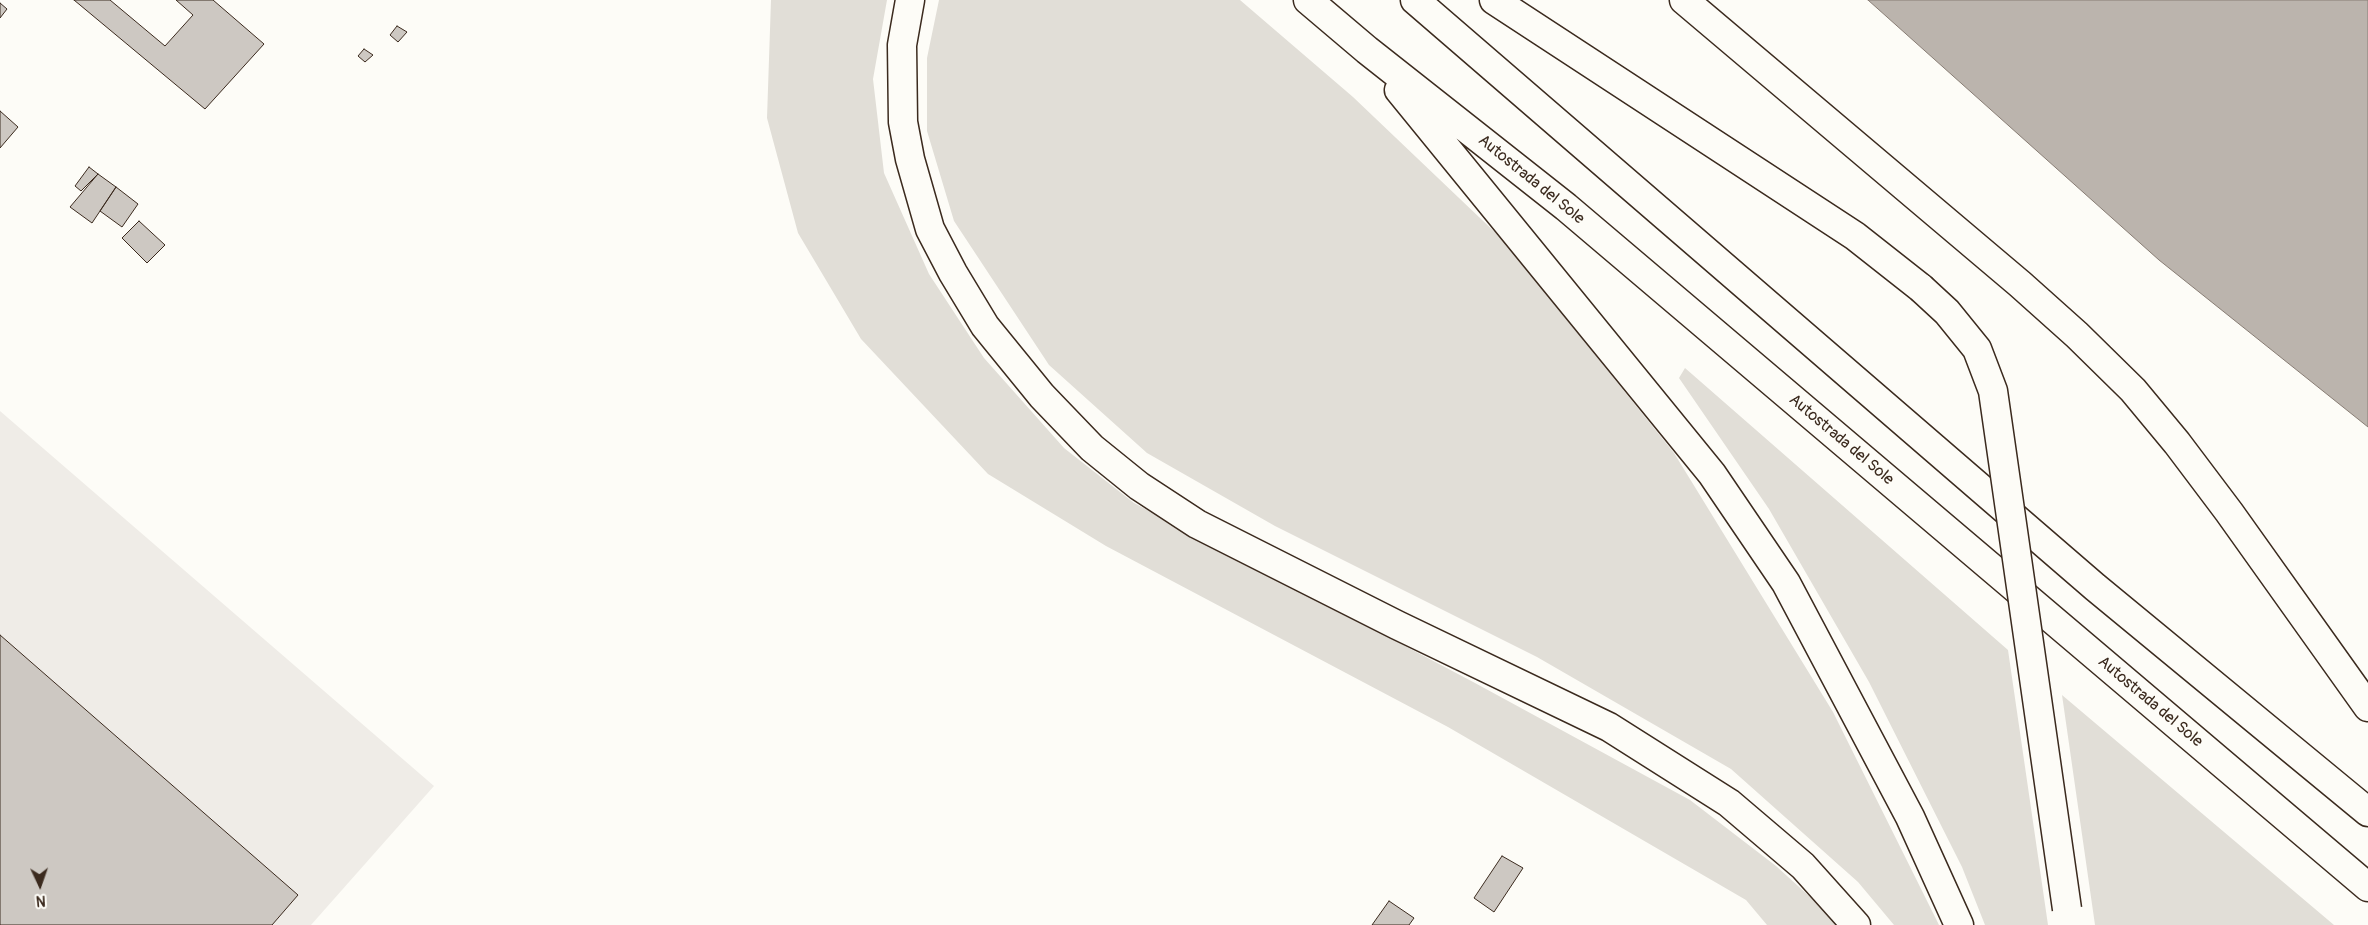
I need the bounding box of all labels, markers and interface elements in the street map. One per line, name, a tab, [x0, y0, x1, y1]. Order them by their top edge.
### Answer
street label: Autostrada del Sole	[1474, 131, 1588, 229]
street label: Autostrada del Sole	[1785, 391, 1897, 489]
street label: Autostrada del Sole	[2094, 653, 2206, 751]
north arrow	[15, 860, 65, 910]
text: N	[36, 892, 46, 909]

